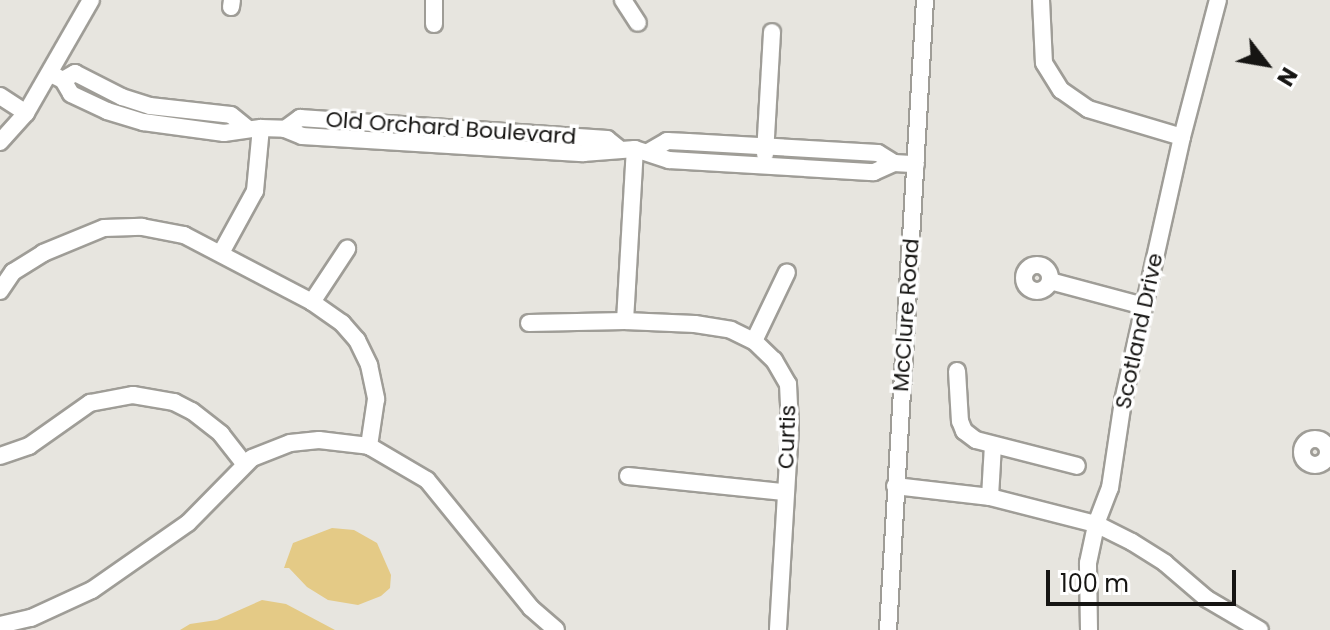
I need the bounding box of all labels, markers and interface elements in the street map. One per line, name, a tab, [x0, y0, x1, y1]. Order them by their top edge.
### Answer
north arrow	[1226, 24, 1306, 104]
text: N	[1269, 62, 1305, 92]
street label: Old Orchard Boulevard	[325, 106, 577, 150]
street label: McClure Road	[887, 237, 925, 393]
street label: Scotland Drive	[1110, 251, 1168, 411]
street label: Curtis	[773, 404, 801, 470]
scale bar	[1050, 554, 1240, 604]
text: 100 m	[1060, 567, 1129, 600]

